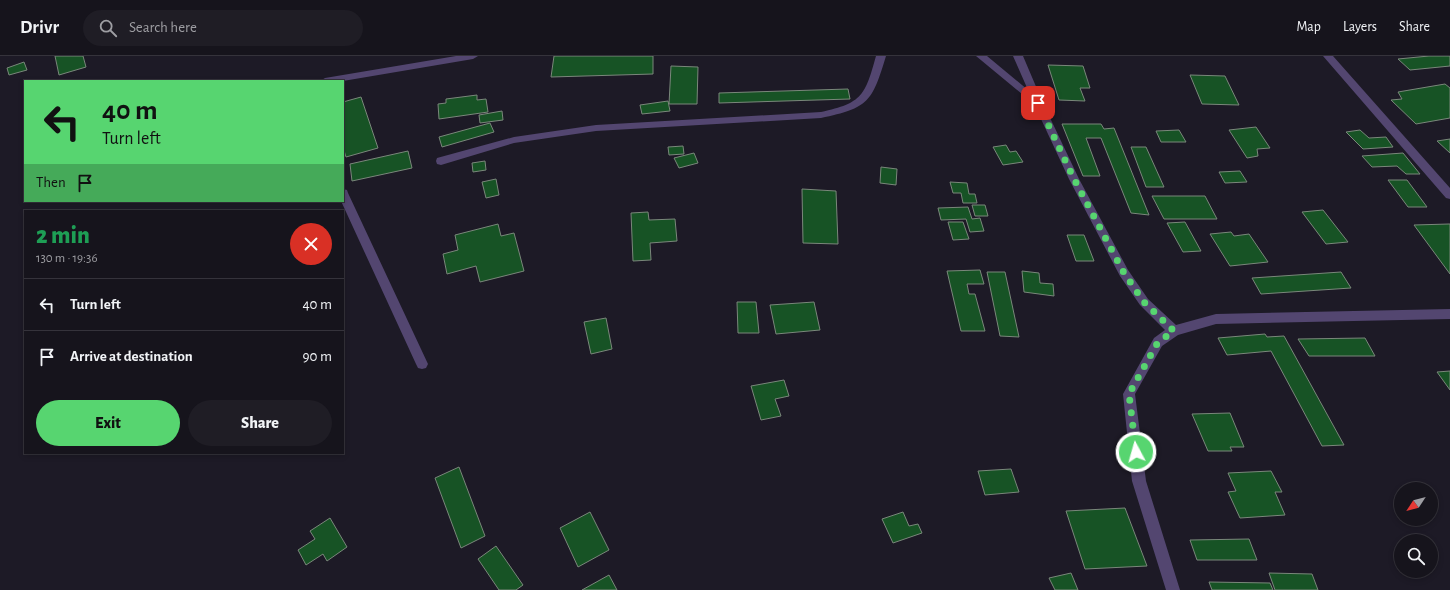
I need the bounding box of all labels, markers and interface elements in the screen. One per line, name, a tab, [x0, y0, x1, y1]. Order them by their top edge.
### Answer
search box	[83, 10, 363, 46]
icon: search	[97, 17, 119, 39]
text: Drivr	[20, 18, 59, 37]
text: Search here	[129, 20, 197, 35]
text: Map	[1296, 20, 1321, 34]
text: Layers	[1343, 20, 1377, 34]
text: Share	[1399, 20, 1430, 34]
pin	[1021, 86, 1055, 120]
icon: arrive	[1027, 92, 1049, 114]
icon: left	[36, 96, 88, 148]
text: 40 m	[102, 97, 158, 125]
text: Turn left	[102, 130, 161, 148]
icon: arrive	[74, 172, 96, 194]
text: Then	[36, 175, 66, 190]
button: close	[290, 223, 332, 265]
text: 2 min	[36, 224, 90, 248]
text: 130 m · 19:36	[36, 252, 98, 265]
icon: left	[36, 294, 58, 316]
text: Turn left	[70, 297, 121, 312]
text: 40 m	[302, 297, 332, 312]
icon: arrive	[36, 346, 58, 368]
text: Arrive at destination	[70, 349, 193, 364]
text: 90 m	[303, 349, 332, 364]
button: Exit	[36, 400, 180, 446]
button: Share	[188, 400, 332, 446]
position arrow	[1115, 431, 1157, 473]
north arrow	[1394, 482, 1438, 526]
map controls	[1394, 482, 1438, 578]
button: search	[1394, 534, 1438, 578]

